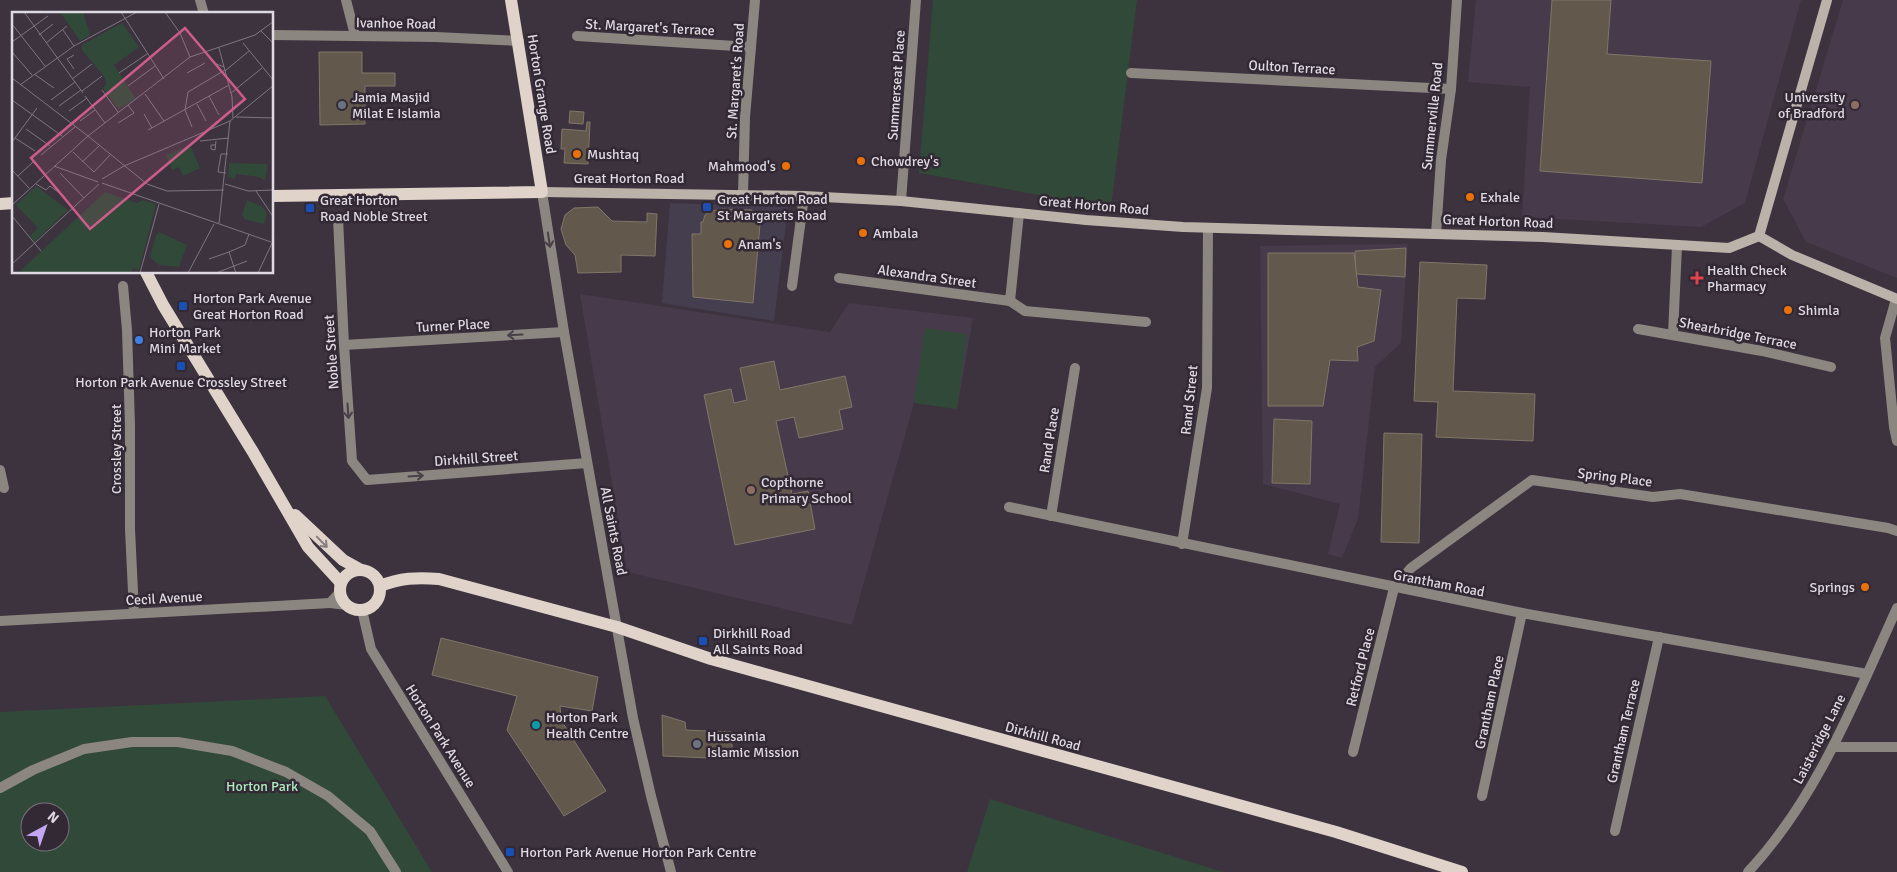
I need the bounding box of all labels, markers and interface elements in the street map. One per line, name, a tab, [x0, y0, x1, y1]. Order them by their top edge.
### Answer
inset map	[12, 12, 274, 274]
street label: Ivanhoe Road	[356, 14, 436, 33]
street label: St. Margaret's Terrace	[585, 16, 715, 39]
street label: St. Margaret's Road	[723, 22, 748, 140]
street label: Summerseat Place	[884, 29, 909, 141]
street label: Horton Grange Road	[524, 33, 559, 155]
street label: Oulton Terrace	[1248, 57, 1336, 78]
street label: Summerville Road	[1418, 61, 1447, 171]
place label: Jamia Masjid Milat E Islamia	[352, 89, 441, 122]
place label: University of Bradford	[1778, 89, 1845, 122]
marker: Jamia Masjid Milat E Islamia	[336, 99, 348, 111]
marker: University of Bradford	[1849, 99, 1861, 111]
place label: Mushtaq	[587, 146, 639, 163]
marker: Mushtaq	[571, 148, 583, 160]
place label: Chowdrey's	[871, 153, 939, 170]
marker: Chowdrey's	[855, 155, 867, 167]
place label: Mahmood's	[708, 158, 776, 175]
marker: Mahmood's	[780, 160, 792, 172]
street label: Great Horton Road	[574, 170, 684, 187]
place label: Exhale	[1480, 189, 1520, 206]
place label: Great Horton Road St Margarets Road	[717, 191, 828, 224]
marker: Exhale	[1464, 191, 1476, 203]
place label: Great Horton Road Noble Street	[320, 192, 428, 225]
street label: Great Horton Road	[1038, 192, 1150, 219]
marker: Great Horton Road St Margarets Road	[701, 201, 713, 213]
marker: Great Horton Road Noble Street	[304, 202, 316, 214]
street label: Great Horton Road	[1442, 211, 1554, 232]
place label: Ambala	[873, 225, 918, 242]
marker: Ambala	[857, 227, 869, 239]
one-way arrow	[545, 232, 555, 248]
place label: Anam's	[738, 236, 781, 253]
marker: Anam's	[722, 238, 734, 250]
street label: Alexandra Street	[876, 261, 978, 292]
place label: Health Check Pharmacy	[1707, 262, 1787, 295]
marker: Health Check Pharmacy	[1691, 272, 1703, 284]
place label: Horton Park Avenue Great Horton Road	[193, 290, 312, 323]
marker: Horton Park Avenue Great Horton Road	[177, 300, 189, 312]
place label: Shimla	[1798, 302, 1840, 319]
marker: Shimla	[1782, 304, 1794, 316]
street label: Noble Street	[320, 314, 343, 390]
street label: Shearbridge Terrace	[1678, 314, 1798, 353]
street label: Turner Place	[416, 315, 490, 336]
place label: Horton Park Mini Market	[149, 324, 221, 357]
one-way arrow	[507, 330, 523, 339]
marker: Horton Park Mini Market	[133, 334, 145, 346]
marker: Horton Park Avenue Crossley Street	[175, 360, 187, 372]
street label: Rand Street	[1177, 364, 1202, 436]
place label: Horton Park Avenue Crossley Street	[75, 374, 287, 391]
one-way arrow	[344, 403, 353, 419]
street label: Crossley Street	[108, 404, 125, 494]
street label: Rand Place	[1036, 406, 1063, 474]
street label: Dirkhill Street	[433, 447, 519, 470]
street label: Spring Place	[1577, 464, 1653, 491]
one-way arrow	[407, 471, 423, 481]
place label: Copthorne Primary School	[761, 474, 852, 507]
marker: Copthorne Primary School	[745, 484, 757, 496]
street label: All Saints Road	[597, 485, 630, 577]
one-way arrow	[316, 536, 329, 548]
street label: Grantham Road	[1392, 566, 1486, 601]
place label: Springs	[1809, 579, 1855, 596]
marker: Springs	[1859, 581, 1871, 593]
street label: Cecil Avenue	[125, 588, 203, 609]
place label: Dirkhill Road All Saints Road	[713, 625, 803, 658]
street label: Retford Place	[1343, 626, 1378, 708]
marker: Dirkhill Road All Saints Road	[697, 635, 709, 647]
street label: Grantham Place	[1471, 654, 1508, 750]
street label: Grantham Terrace	[1603, 677, 1644, 785]
street label: Horton Park Avenue	[402, 681, 479, 791]
street label: Laisteridge Lane	[1789, 691, 1849, 787]
place label: Horton Park Health Centre	[546, 709, 629, 742]
street label: Dirkhill Road	[1003, 718, 1083, 755]
marker: Horton Park Health Centre	[530, 719, 542, 731]
place label: Hussainia Islamic Mission	[707, 728, 799, 761]
marker: Hussainia Islamic Mission	[691, 738, 703, 750]
park label: Horton Park	[226, 778, 298, 795]
north arrow	[20, 802, 70, 852]
text: N	[44, 808, 62, 827]
place label: Horton Park Avenue Horton Park Centre	[520, 844, 757, 861]
marker: Horton Park Avenue Horton Park Centre	[504, 846, 516, 858]

